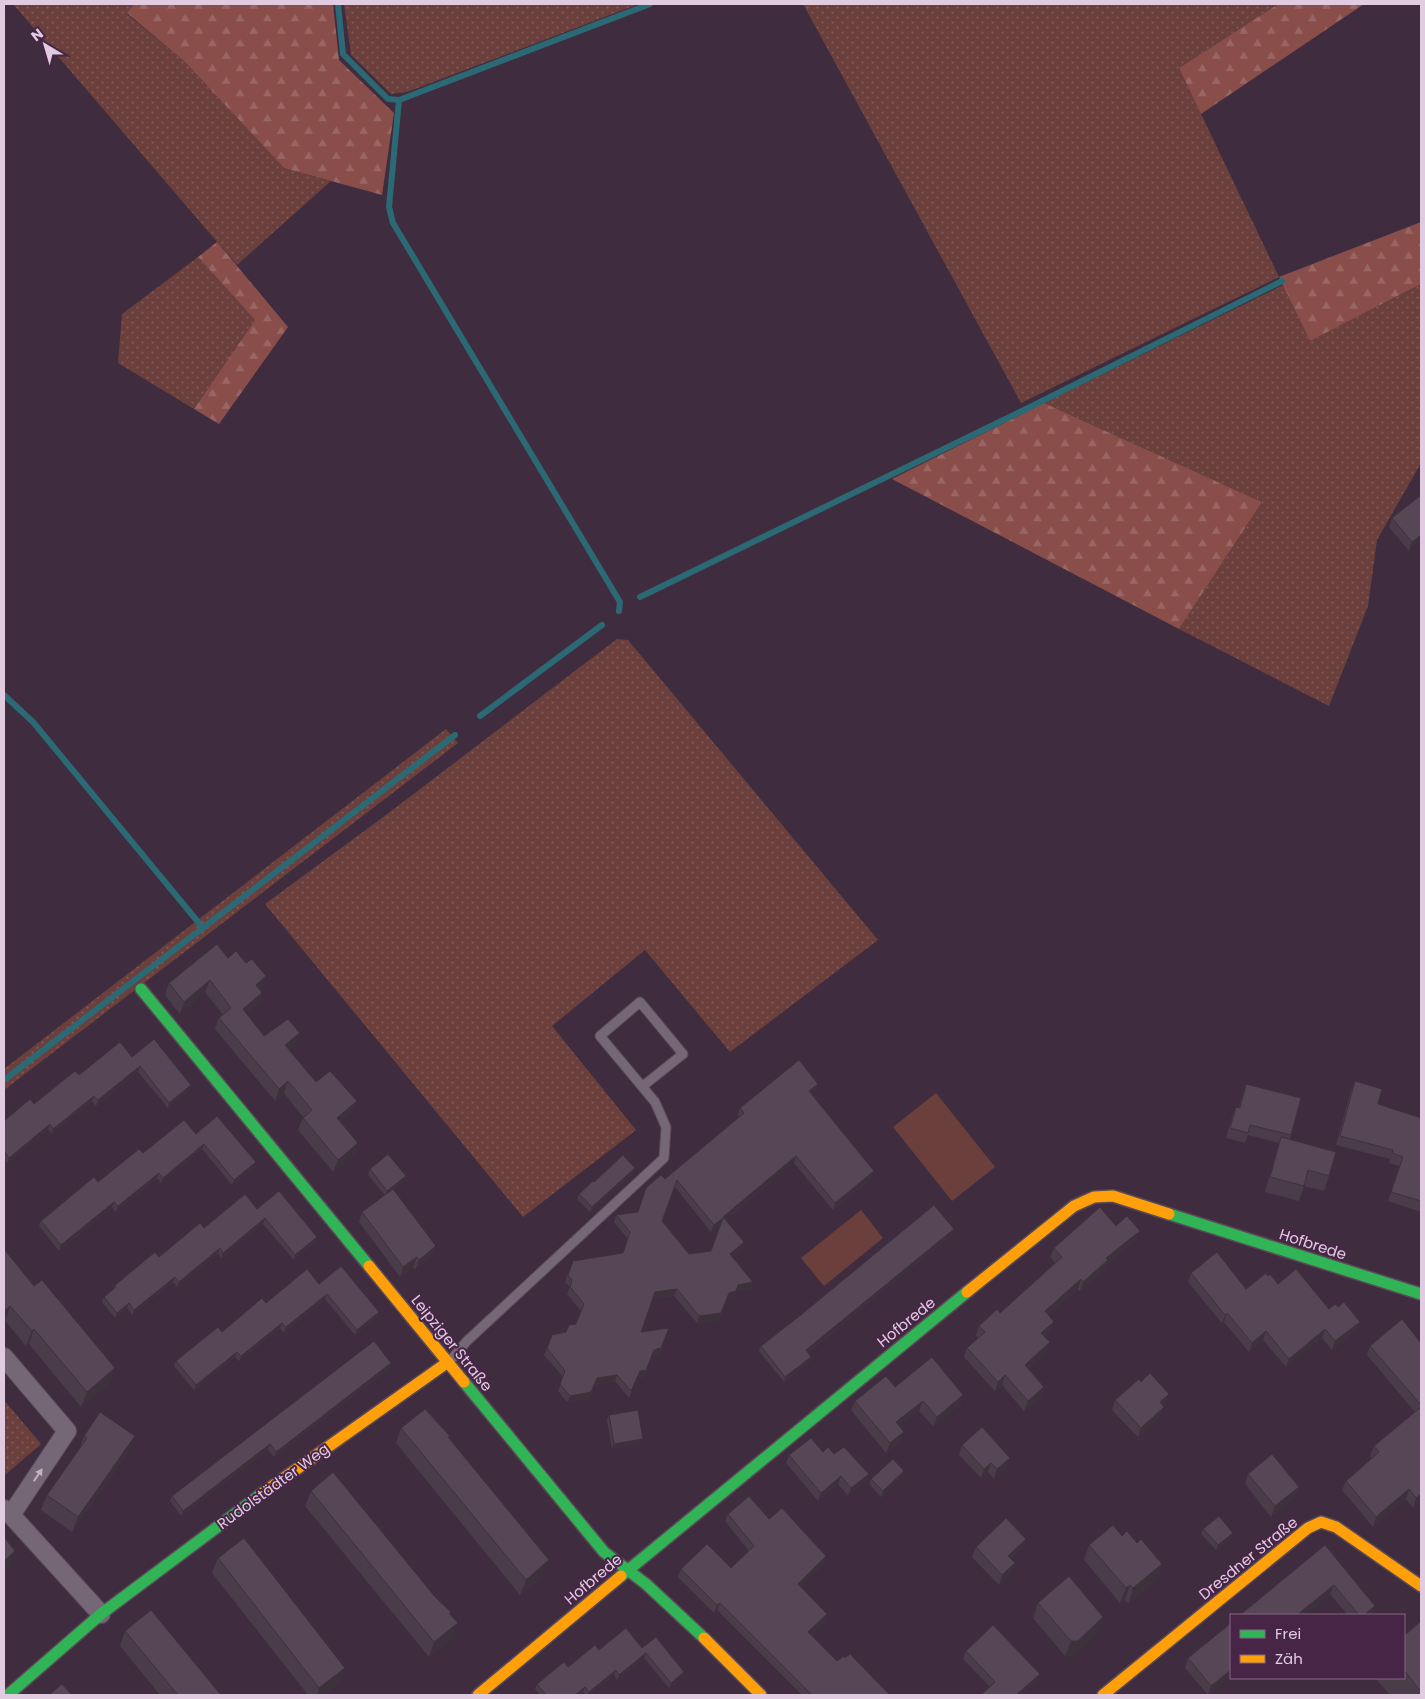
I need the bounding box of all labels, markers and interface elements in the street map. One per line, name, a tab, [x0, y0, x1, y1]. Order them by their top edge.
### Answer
north arrow	[20, 20, 70, 70]
text: N	[27, 24, 47, 46]
street label: Hofbrede	[1277, 1223, 1349, 1265]
street label: Leipziger Straße	[406, 1290, 498, 1396]
street label: Hofbrede	[872, 1292, 940, 1352]
street label: Rudolstädter Weg	[213, 1438, 333, 1534]
one-way arrow	[33, 1468, 43, 1481]
street label: Dresdner Straße	[1194, 1512, 1302, 1604]
street label: Hofbrede	[560, 1549, 626, 1609]
legend	[1230, 1614, 1405, 1679]
text: Frei	[1275, 1623, 1301, 1644]
text: Zäh	[1275, 1648, 1303, 1669]

